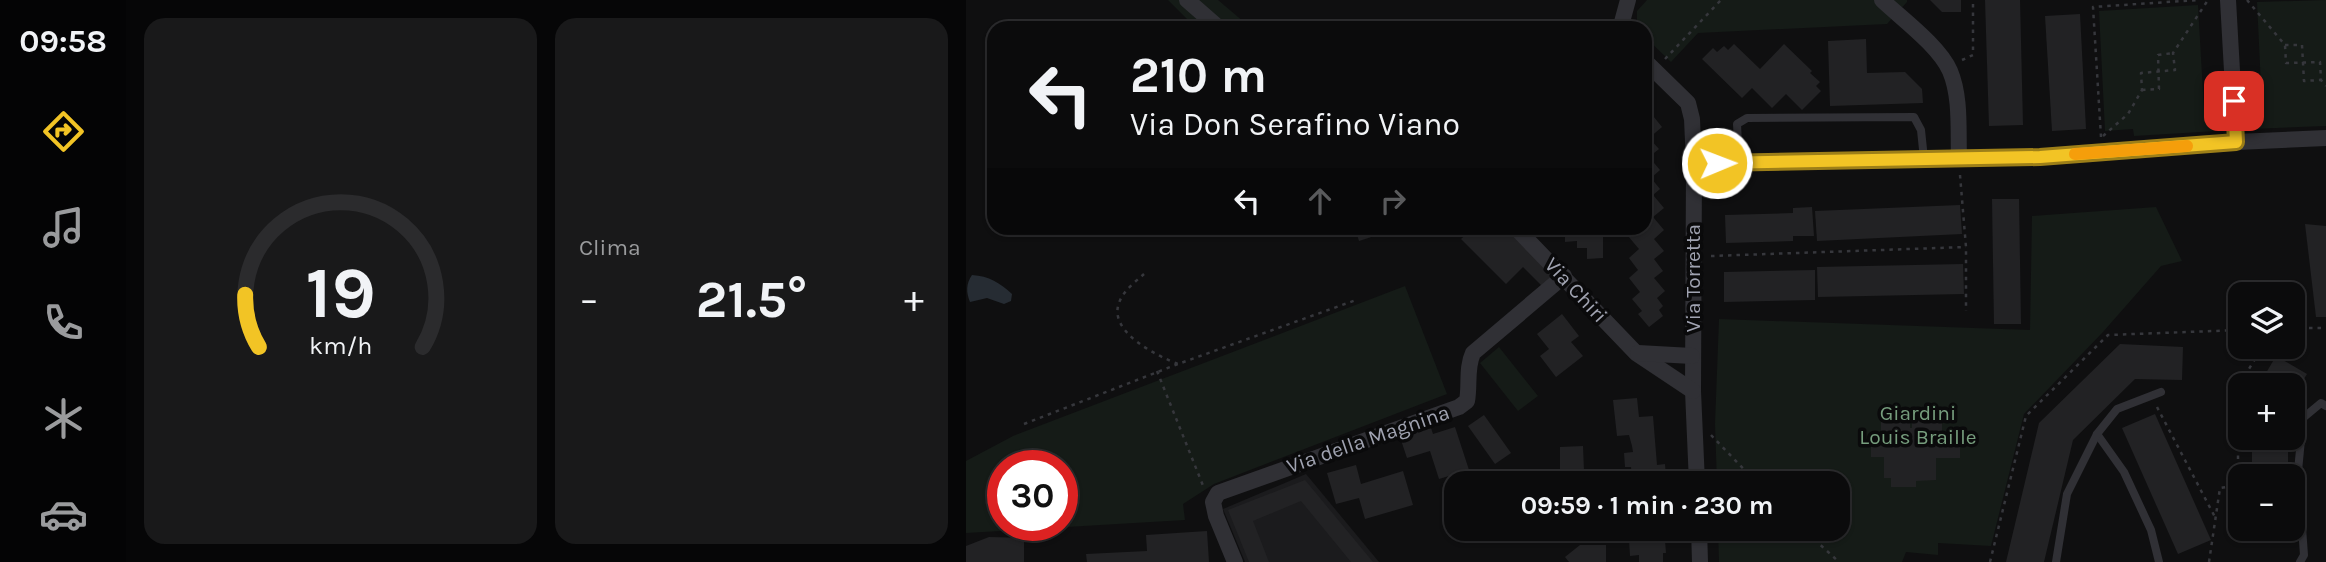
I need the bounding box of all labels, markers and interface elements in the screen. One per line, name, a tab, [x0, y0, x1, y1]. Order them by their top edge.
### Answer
text: 09:58	[19, 23, 107, 60]
text: 210 m	[1130, 47, 1267, 104]
icon: left	[1015, 49, 1106, 140]
pin	[2204, 71, 2264, 131]
icon: arrive	[2215, 82, 2253, 120]
text: Via Don Serafino Viano	[1130, 106, 1460, 143]
icon: directions	[39, 107, 88, 156]
position arrow	[1680, 126, 1754, 200]
icon: left	[1228, 182, 1266, 220]
icon: ahead	[1301, 182, 1339, 220]
icon: right	[1374, 182, 1412, 220]
icon: music	[39, 203, 88, 252]
street label: Via Torretta	[1681, 224, 1705, 332]
text: Clima	[579, 234, 641, 261]
text: 19	[305, 250, 376, 335]
street label: Via Chiri	[1540, 252, 1612, 328]
text: 21.5°	[696, 269, 807, 330]
text: −	[579, 277, 599, 322]
text: +	[904, 277, 924, 322]
map controls	[2228, 282, 2305, 541]
button: layers	[2228, 282, 2305, 359]
icon: phone	[39, 298, 88, 347]
text: km/h	[309, 331, 372, 360]
button: +	[2228, 373, 2305, 450]
icon: climate	[39, 394, 88, 443]
street label: Via della Magnina	[1283, 400, 1453, 478]
park label: Giardini Louis Braille	[1859, 401, 1977, 449]
speed limit sign: 30	[987, 450, 1078, 541]
button: −	[2228, 464, 2305, 541]
icon: car	[39, 490, 88, 539]
text: 09:59 · 1 min · 230 m	[1521, 490, 1773, 521]

